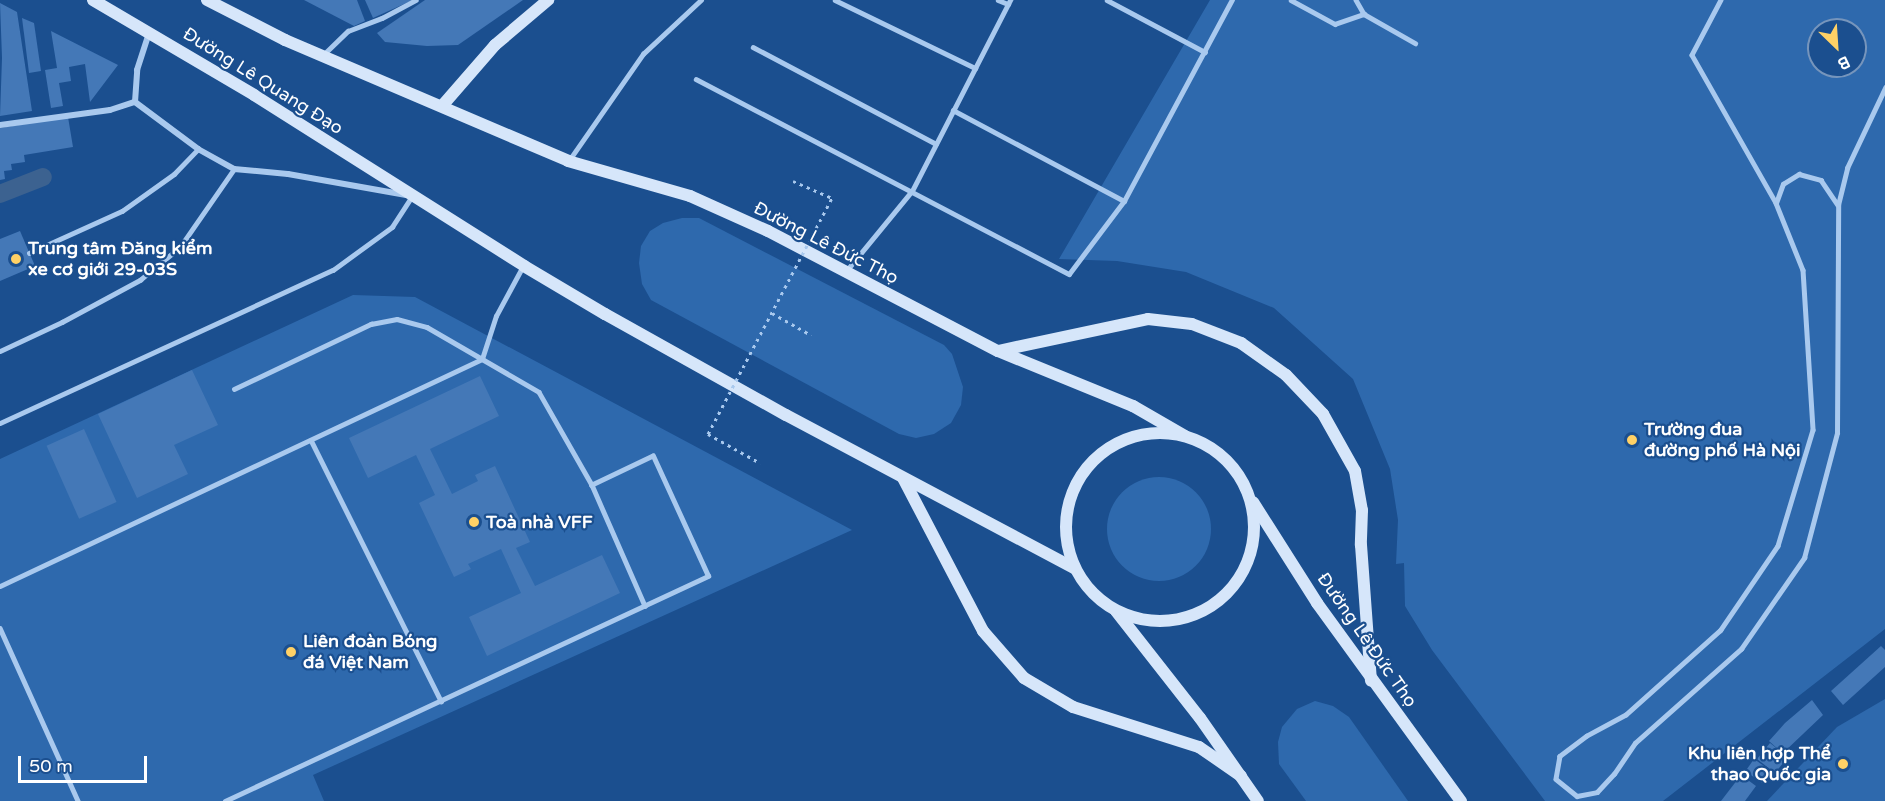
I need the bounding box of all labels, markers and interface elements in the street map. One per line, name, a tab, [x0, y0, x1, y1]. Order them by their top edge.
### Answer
north arrow	[1807, 18, 1867, 78]
street label: Đường Lê Quang Đạo	[179, 23, 347, 139]
text: B	[1835, 51, 1853, 74]
street label: Đường Lê Đức Thọ	[750, 197, 902, 289]
place label: Trung tâm Đăng kiểm xe cơ giới 29-03S	[28, 238, 212, 280]
marker: Trung tâm Đăng kiểm xe cơ giới 29-03S	[9, 252, 23, 266]
place label: Trường đua đường phố Hà Nội	[1644, 419, 1800, 462]
marker: Trường đua đường phố Hà Nội	[1625, 433, 1639, 447]
place label: Toà nhà VFF	[486, 511, 593, 533]
marker: Toà nhà VFF	[467, 515, 481, 529]
street label: Đường Lê Đức Thọ	[1312, 569, 1422, 711]
place label: Liên đoàn Bóng đá Việt Nam	[303, 631, 437, 674]
marker: Liên đoàn Bóng đá Việt Nam	[284, 645, 298, 659]
place label: Khu liên hợp Thể thao Quốc gia	[1688, 743, 1831, 786]
scale bar	[21, 744, 150, 782]
text: 50 m	[29, 755, 73, 777]
marker: Khu liên hợp Thể thao Quốc gia	[1836, 757, 1850, 771]

